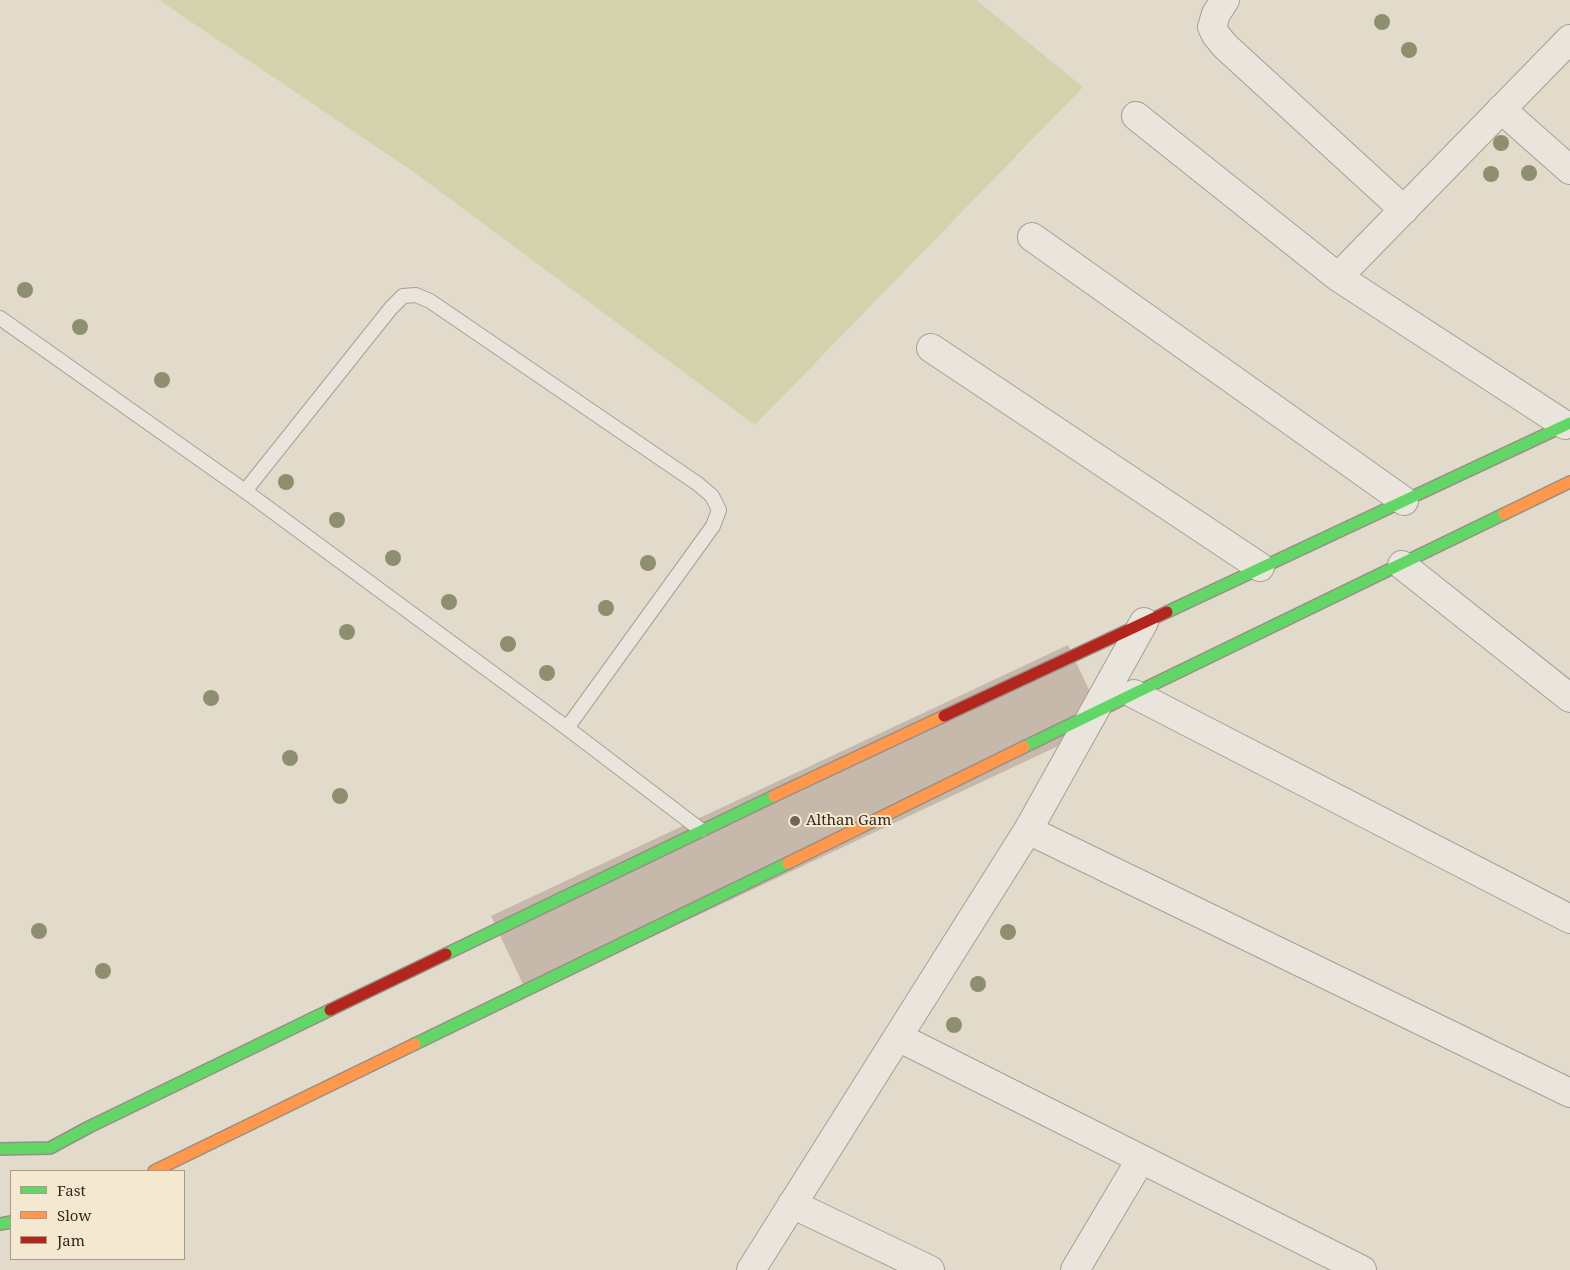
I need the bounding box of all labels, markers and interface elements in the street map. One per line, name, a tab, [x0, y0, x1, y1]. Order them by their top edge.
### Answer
place label: Althan Gam	[806, 812, 891, 830]
marker: Althan Gam	[788, 814, 802, 828]
legend	[10, 1170, 185, 1260]
text: Fast	[57, 1180, 86, 1200]
text: Slow	[57, 1205, 91, 1225]
text: Jam	[57, 1230, 85, 1250]

